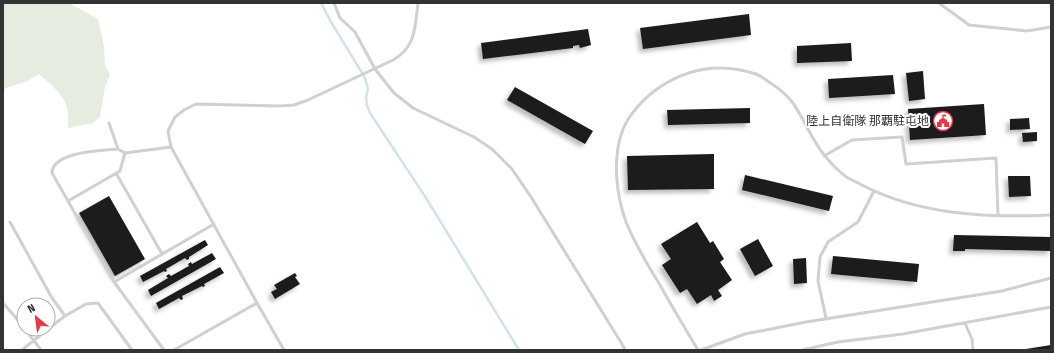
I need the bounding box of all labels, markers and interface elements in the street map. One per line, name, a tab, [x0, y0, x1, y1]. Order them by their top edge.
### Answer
public building icon: 陸上自衛隊 那覇駐屯地	[932, 110, 954, 132]
place label: 陸上自衛隊 那覇駐屯地	[806, 114, 929, 128]
north arrow	[16, 297, 56, 337]
text: N	[25, 301, 37, 316]

